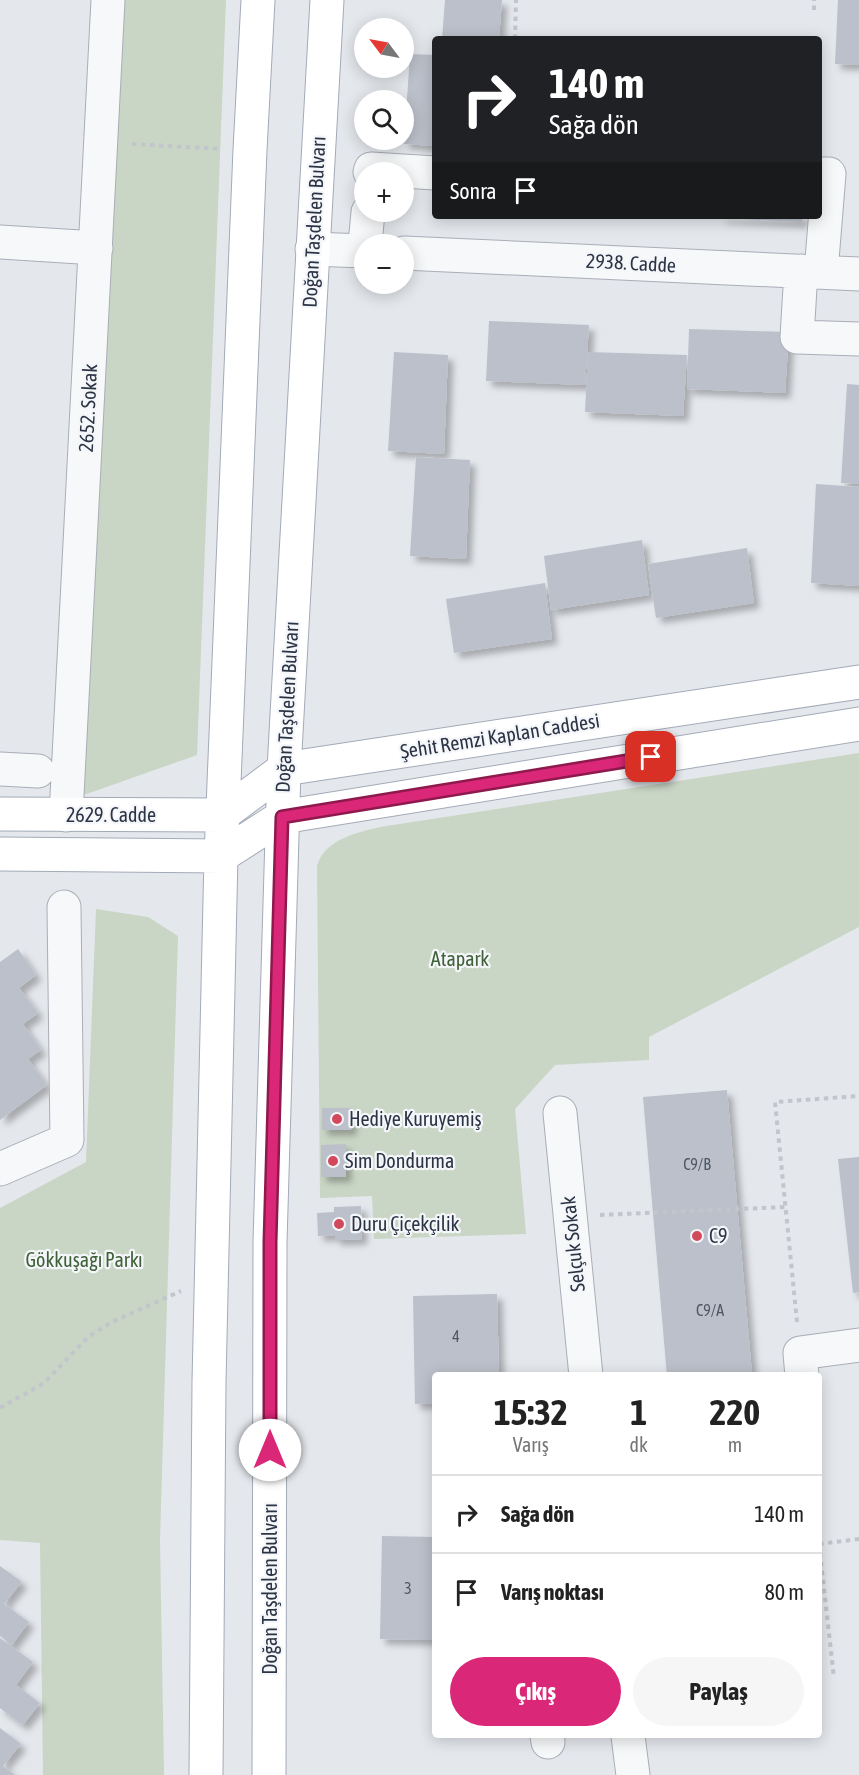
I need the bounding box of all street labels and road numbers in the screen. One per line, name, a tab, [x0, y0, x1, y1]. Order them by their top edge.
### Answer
street label: Doğan Taşdelen Bulvarı	[298, 136, 329, 308]
street label: 2938. Cadde	[585, 249, 677, 276]
street label: 2652. Sokak	[74, 363, 101, 453]
street label: Doğan Taşdelen Bulvarı	[271, 621, 302, 793]
street label: Şehit Remzi Kaplan Caddesi	[399, 708, 601, 763]
street label: 2629. Cadde	[66, 803, 156, 826]
street label: Selçuk Sokak	[556, 1195, 589, 1293]
street label: Doğan Taşdelen Bulvarı	[258, 1503, 281, 1675]

